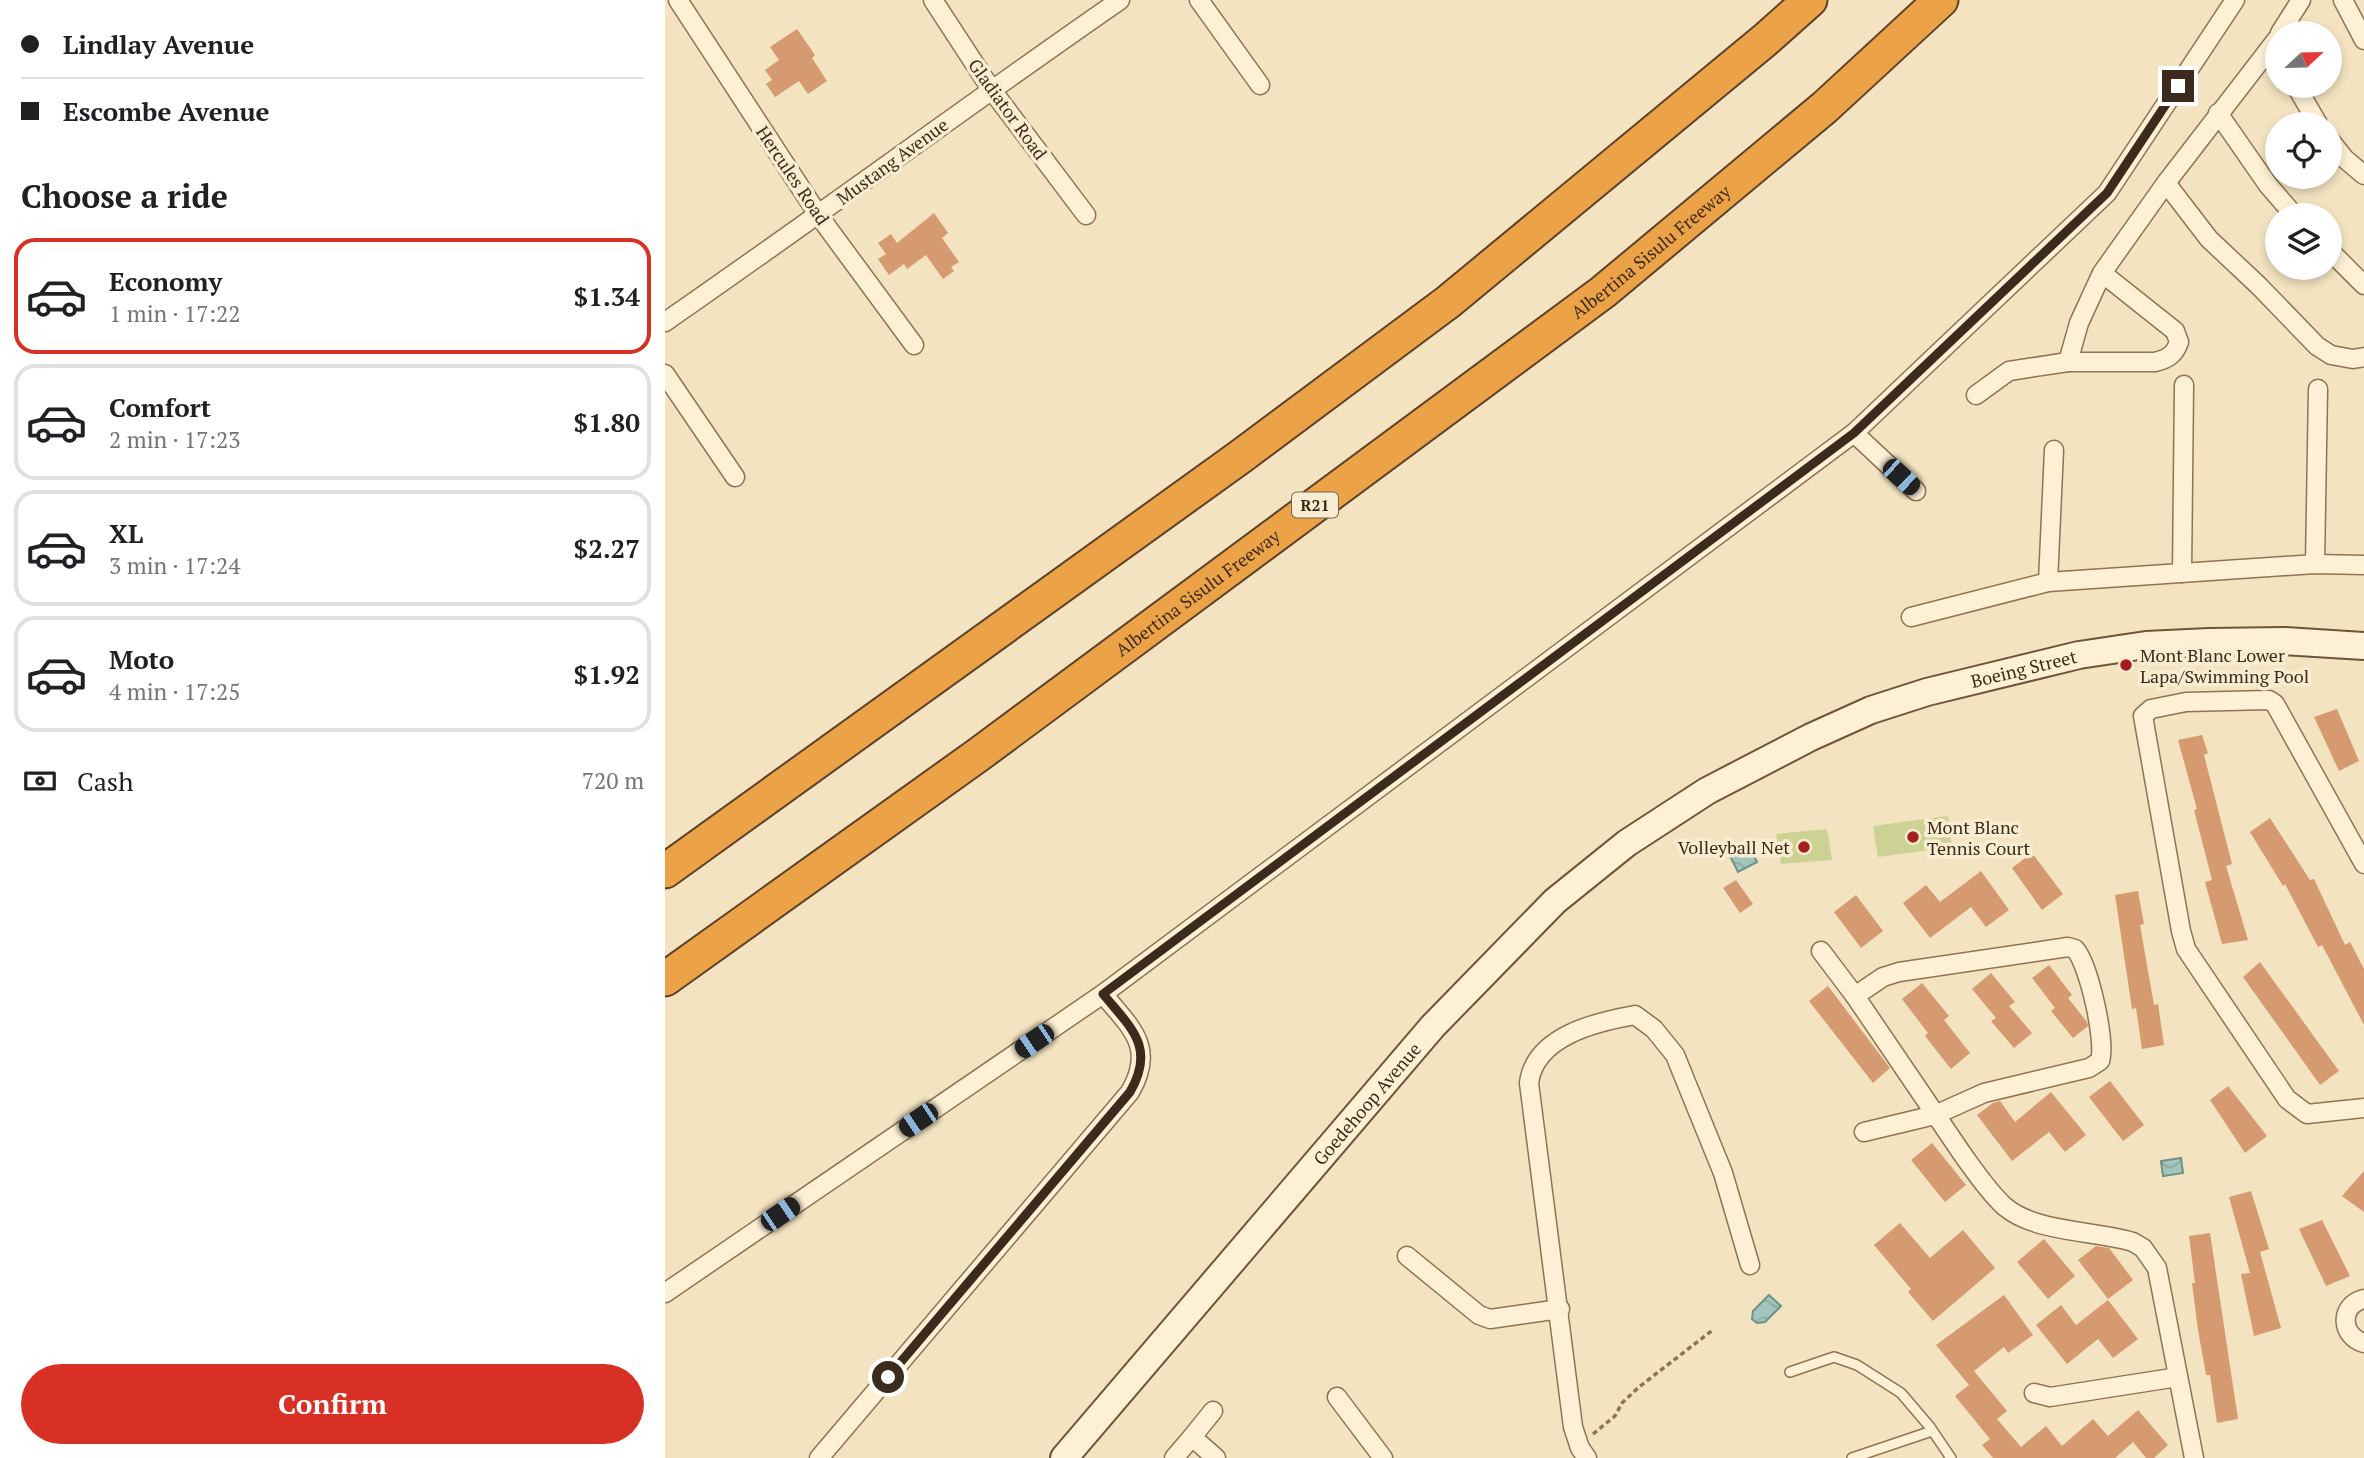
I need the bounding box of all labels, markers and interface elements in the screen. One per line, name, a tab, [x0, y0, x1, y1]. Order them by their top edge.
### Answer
north arrow	[2265, 21, 2341, 98]
map controls	[2265, 21, 2342, 280]
text: Lindlay Avenue	[63, 27, 254, 61]
street label: Gladiator Road	[963, 54, 1053, 164]
route end	[2162, 70, 2194, 102]
text: Escombe Avenue	[63, 94, 270, 128]
street label: Mustang Avenue	[831, 112, 953, 210]
button: locate	[2265, 112, 2342, 189]
street label: Hercules Road	[751, 121, 835, 229]
text: Choose a ride	[21, 175, 228, 217]
street label: Albertina Sisulu Freeway	[1566, 179, 1736, 324]
button: layers	[2265, 203, 2342, 280]
text: Economy	[109, 264, 222, 298]
icon: car	[25, 265, 88, 328]
text: $1.34	[574, 279, 640, 313]
text: 1 min · 17:22	[109, 298, 241, 329]
text: Comfort	[109, 390, 211, 424]
icon: car	[25, 391, 88, 454]
text: $1.80	[574, 405, 640, 439]
text: 2 min · 17:23	[109, 424, 241, 455]
car	[1879, 455, 1924, 499]
road number: R21	[1292, 492, 1338, 518]
text: XL	[109, 516, 143, 550]
icon: car	[25, 517, 88, 580]
street label: Albertina Sisulu Freeway	[1110, 523, 1285, 661]
text: $2.27	[574, 531, 640, 565]
text: 3 min · 17:24	[109, 550, 241, 581]
text: Moto	[109, 642, 174, 676]
icon: car	[25, 643, 88, 706]
place label: Mont Blanc Lower Lapa/Swimming Pool	[2140, 643, 2309, 688]
street label: Boeing Street	[1968, 644, 2079, 693]
text: $1.92	[574, 657, 640, 691]
marker: Mont Blanc Lower Lapa/Swimming Pool	[2118, 657, 2134, 673]
text: 4 min · 17:25	[109, 676, 241, 707]
icon: cash	[21, 762, 59, 800]
text: Cash	[77, 764, 133, 798]
text: 720 m	[582, 765, 644, 796]
place label: Mont Blanc Tennis Court	[1927, 815, 2030, 860]
marker: Mont Blanc Tennis Court	[1905, 829, 1921, 845]
place label: Volleyball Net	[1678, 835, 1790, 859]
marker: Volleyball Net	[1796, 839, 1812, 855]
car	[1011, 1021, 1058, 1061]
street label: Goedehoop Avenue	[1307, 1037, 1426, 1170]
car	[895, 1100, 942, 1140]
car	[757, 1194, 804, 1234]
route start	[872, 1361, 904, 1393]
button: Confirm	[21, 1364, 644, 1444]

